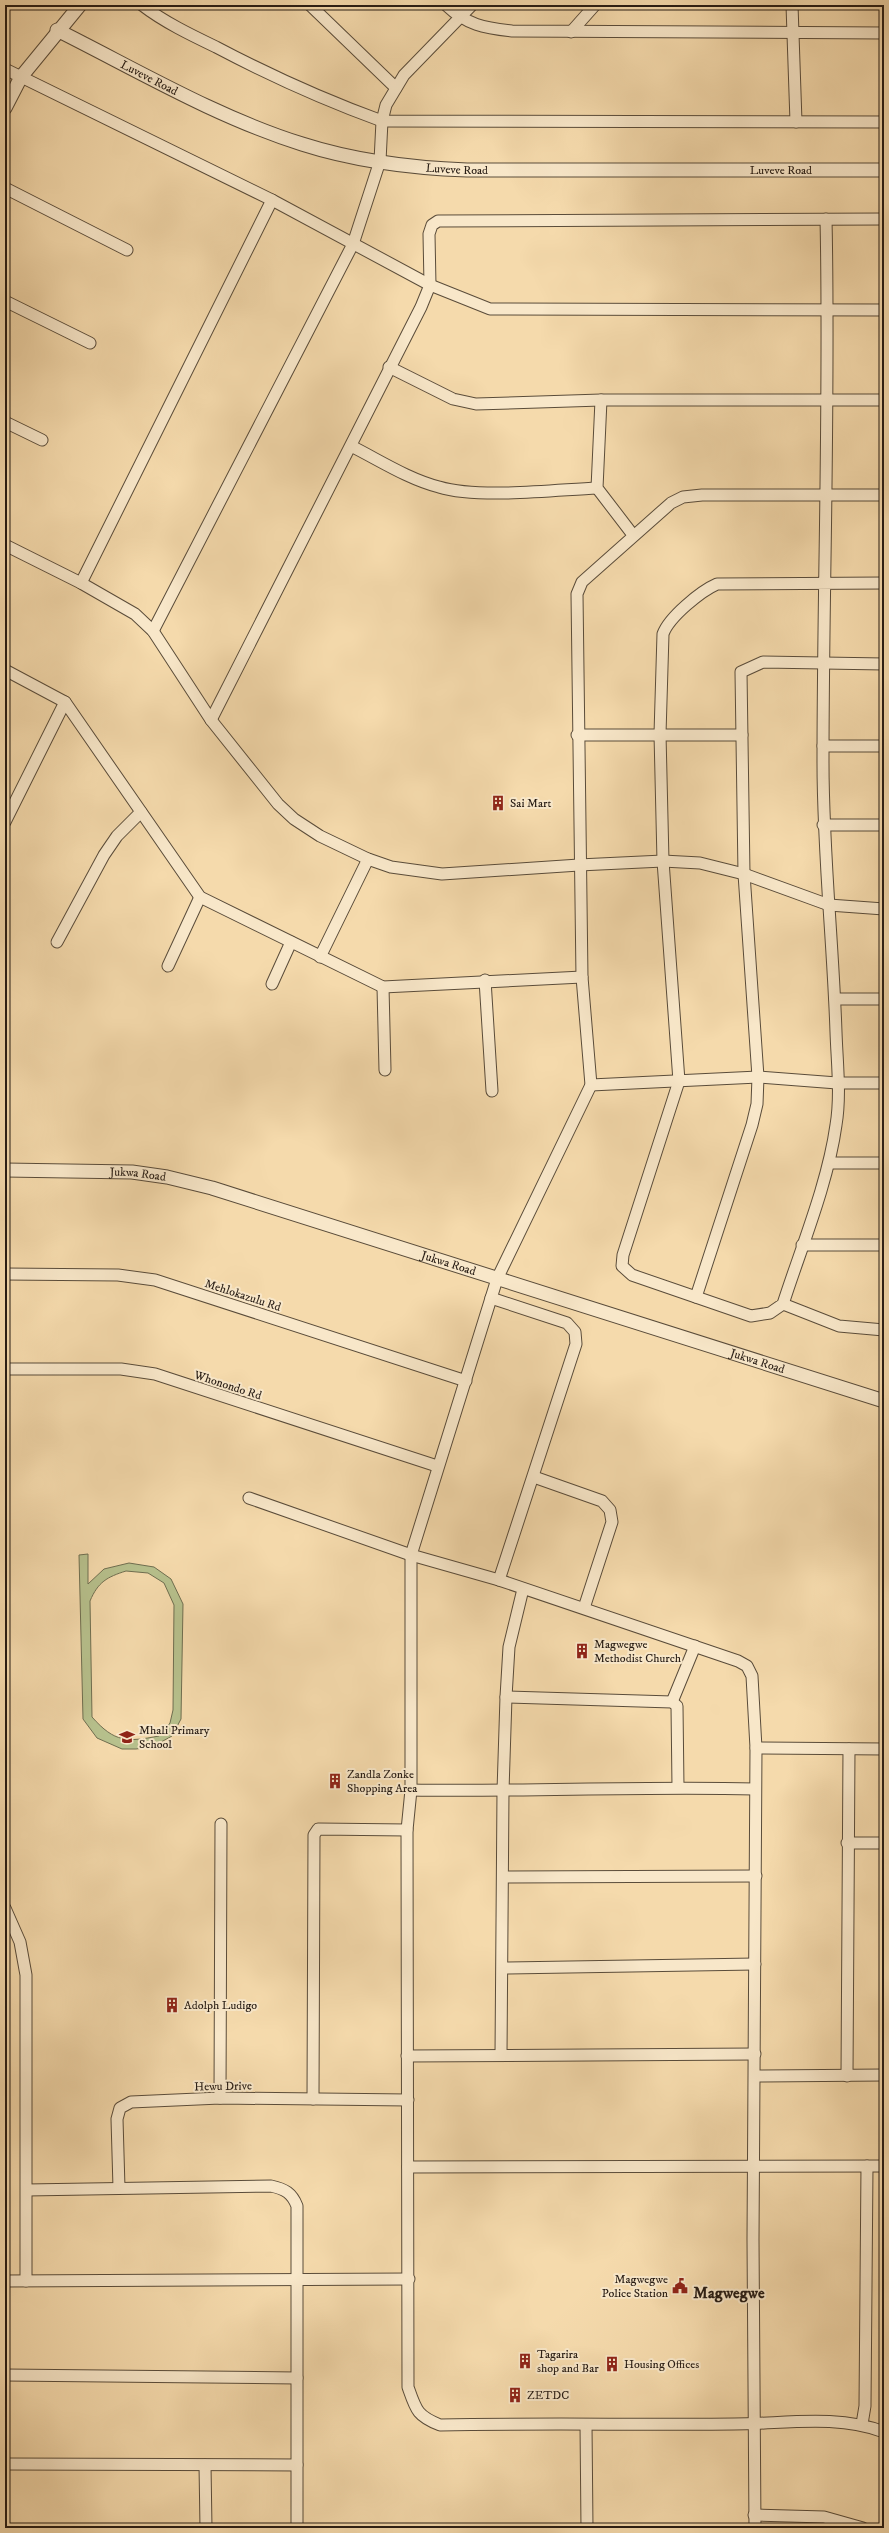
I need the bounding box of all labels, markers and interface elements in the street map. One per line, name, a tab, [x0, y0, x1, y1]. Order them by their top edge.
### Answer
street label: Luveve Road	[118, 57, 180, 99]
street label: Luveve Road	[425, 161, 488, 178]
street label: Luveve Road	[750, 163, 812, 178]
building icon: Sai Mart	[489, 794, 507, 812]
place label: Sai Mart	[510, 796, 552, 811]
street label: Jukwa Road	[109, 1165, 167, 1185]
street label: Jukwa Road	[418, 1248, 478, 1279]
street label: Mehlokazulu Rd	[203, 1276, 283, 1315]
street label: Jukwa Road	[727, 1345, 787, 1377]
street label: Whonondo Rd	[191, 1367, 263, 1403]
place label: Magwegwe Methodist Church	[594, 1637, 682, 1666]
building icon: Magwegwe Methodist Church	[573, 1642, 591, 1660]
place label: Mhali Primary School	[139, 1723, 210, 1752]
school or university icon: Mhali Primary School	[118, 1728, 136, 1746]
place label: Zandla Zonke Shopping Area	[347, 1767, 418, 1796]
building icon: Zandla Zonke Shopping Area	[326, 1772, 344, 1790]
building icon: Adolph Ludigo	[163, 1996, 181, 2014]
place label: Adolph Ludigo	[184, 1998, 257, 2013]
street label: Hewu Drive	[194, 2078, 252, 2095]
place label: Magwegwe Police Station	[602, 2272, 669, 2301]
public building icon: Magwegwe Police Station	[671, 2277, 689, 2295]
district label: Magwegwe	[693, 2283, 765, 2303]
place label: Tagarira shop and Bar	[537, 2347, 599, 2376]
building icon: Tagarira shop and Bar	[516, 2352, 534, 2370]
building icon: Housing Offices	[603, 2355, 621, 2373]
place label: Housing Offices	[624, 2357, 699, 2372]
building icon: ZETDC	[506, 2386, 524, 2404]
place label: ZETDC	[527, 2388, 569, 2403]

